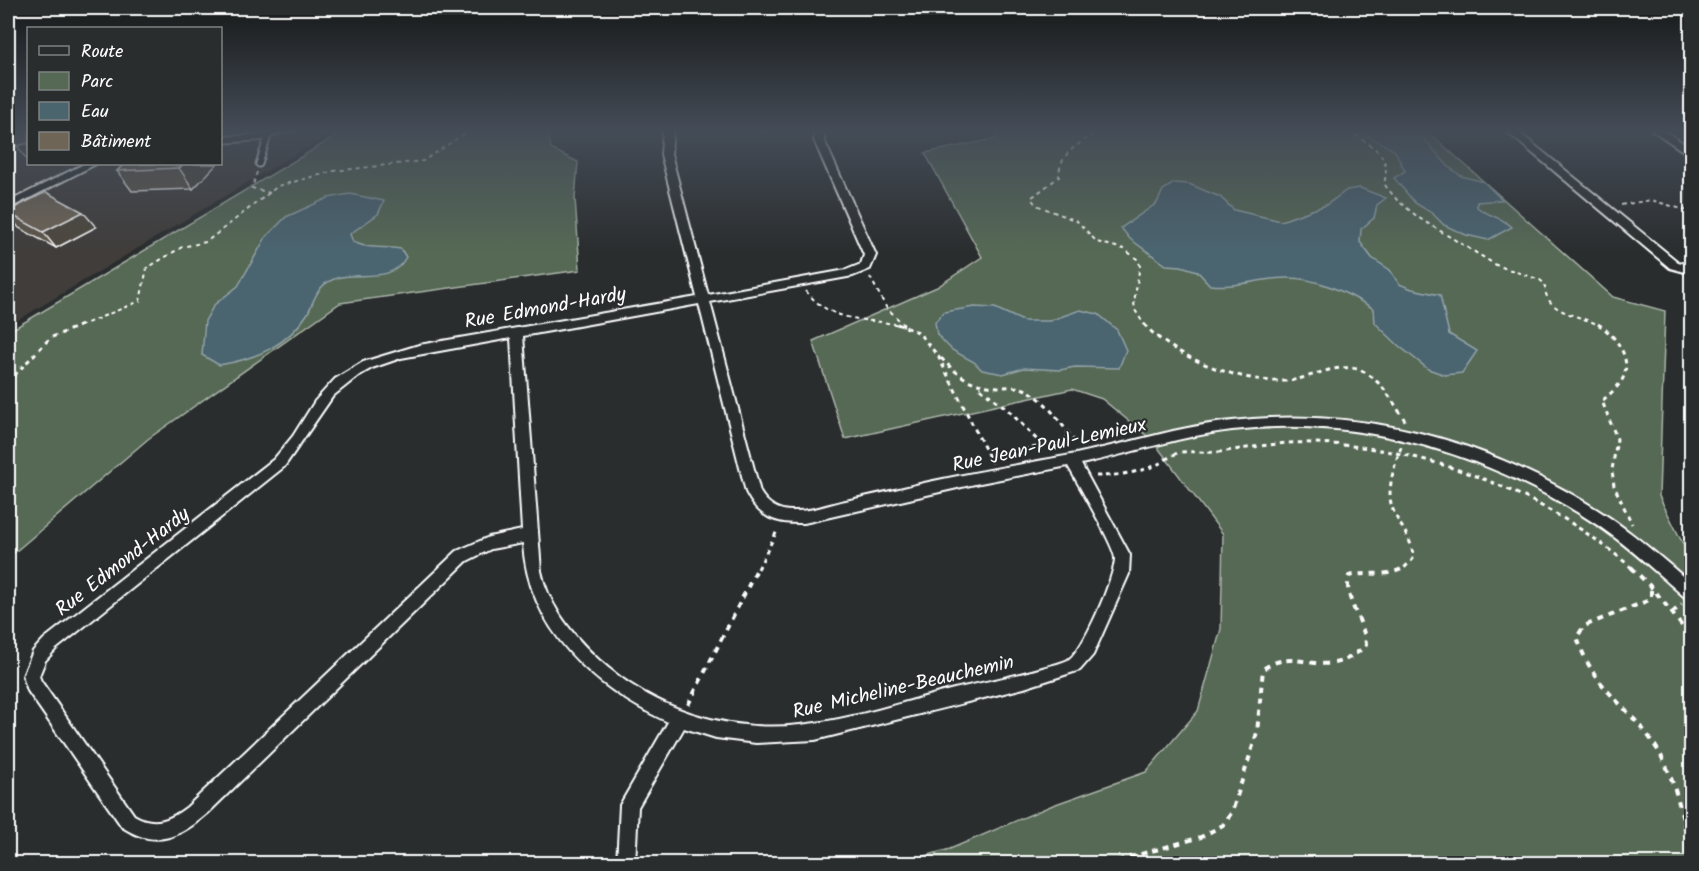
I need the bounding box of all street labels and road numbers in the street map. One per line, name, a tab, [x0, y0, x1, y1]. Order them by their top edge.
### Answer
street label: Rue Edmond-Hardy	[462, 279, 629, 339]
street label: Rue Jean-Paul-Lemieux	[949, 410, 1150, 482]
street label: Rue Edmond-Hardy	[49, 499, 198, 626]
street label: Rue Micheline-Beauchemin	[789, 647, 1017, 729]

